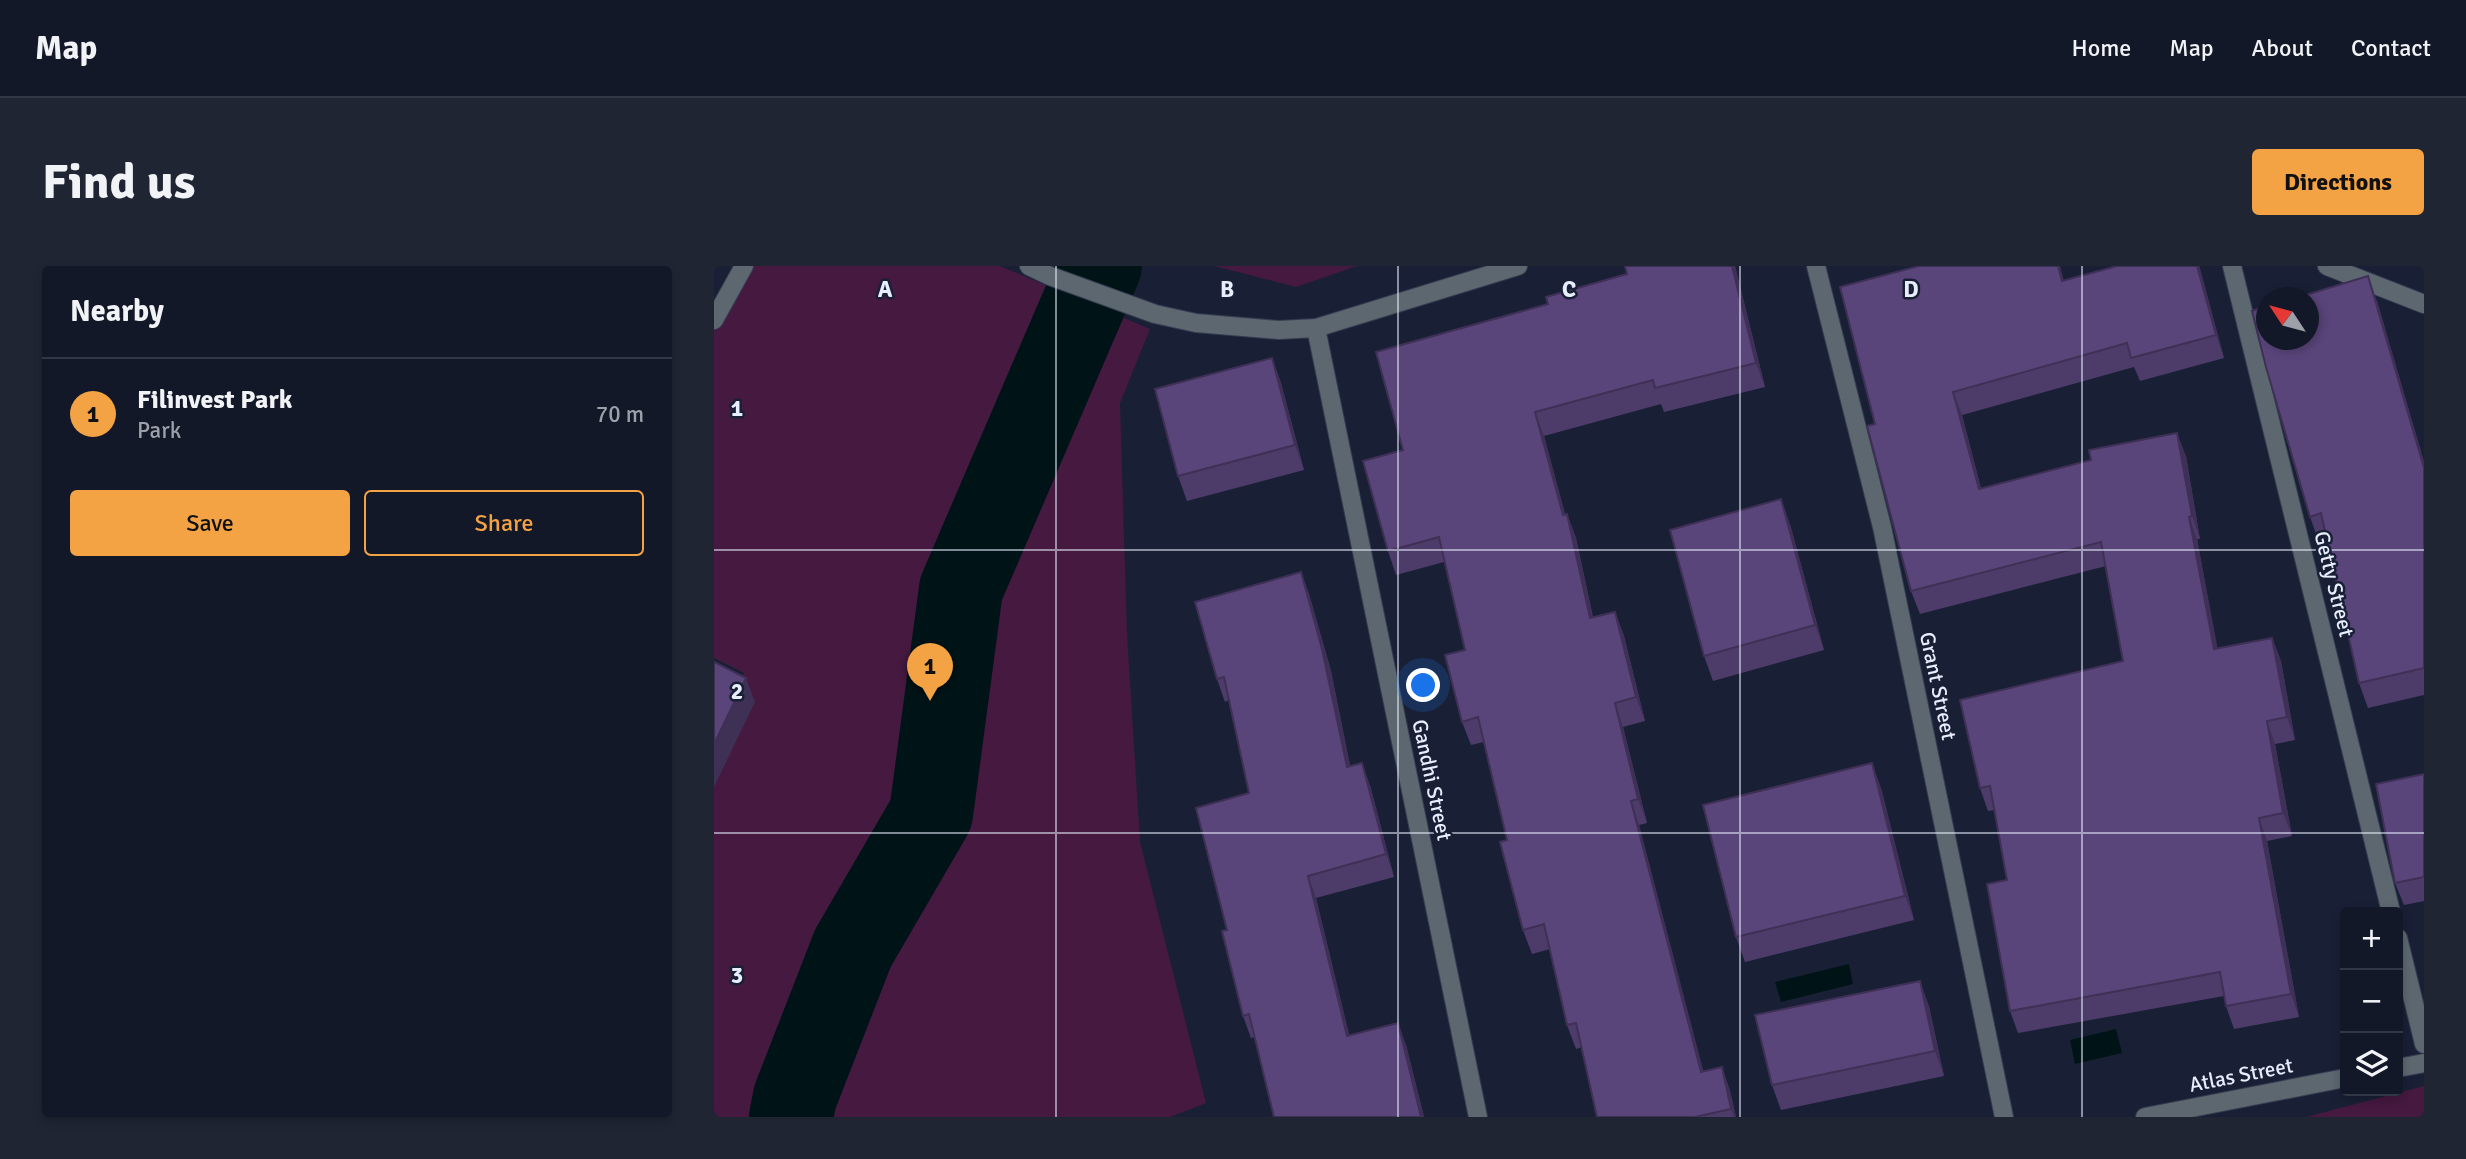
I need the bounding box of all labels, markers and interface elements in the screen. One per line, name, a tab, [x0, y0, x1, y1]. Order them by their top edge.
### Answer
text: Map	[35, 28, 97, 69]
text: Home	[2071, 33, 2131, 63]
text: Map	[2169, 33, 2214, 63]
text: About	[2252, 33, 2313, 63]
text: Contact	[2351, 33, 2431, 63]
button: Directions	[2252, 149, 2424, 215]
text: Find us	[42, 152, 195, 212]
text: A	[878, 275, 893, 304]
text: B	[1220, 275, 1234, 304]
text: C	[1562, 275, 1576, 304]
text: D	[1903, 275, 1919, 304]
north arrow	[2256, 287, 2319, 350]
text: Nearby	[70, 293, 164, 330]
text: Filinvest Park	[137, 384, 292, 416]
text: 1	[731, 394, 743, 423]
text: 1	[87, 400, 99, 429]
text: 70 m	[596, 400, 644, 429]
text: Park	[137, 416, 181, 445]
button: Save	[70, 490, 350, 556]
button: Share	[364, 490, 644, 556]
street label: Getty Street	[2308, 528, 2360, 640]
street label: Grant Street	[1914, 630, 1962, 742]
pin: 1	[907, 643, 953, 701]
your location	[1406, 668, 1440, 702]
text: 2	[731, 677, 743, 706]
street label: Gandhi Street	[1406, 717, 1458, 843]
map controls	[2340, 907, 2403, 1096]
button: +	[2340, 907, 2403, 970]
text: 3	[731, 961, 743, 990]
button: −	[2340, 970, 2403, 1033]
button: layers	[2340, 1033, 2403, 1096]
street label: Atlas Street	[2187, 1052, 2295, 1098]

